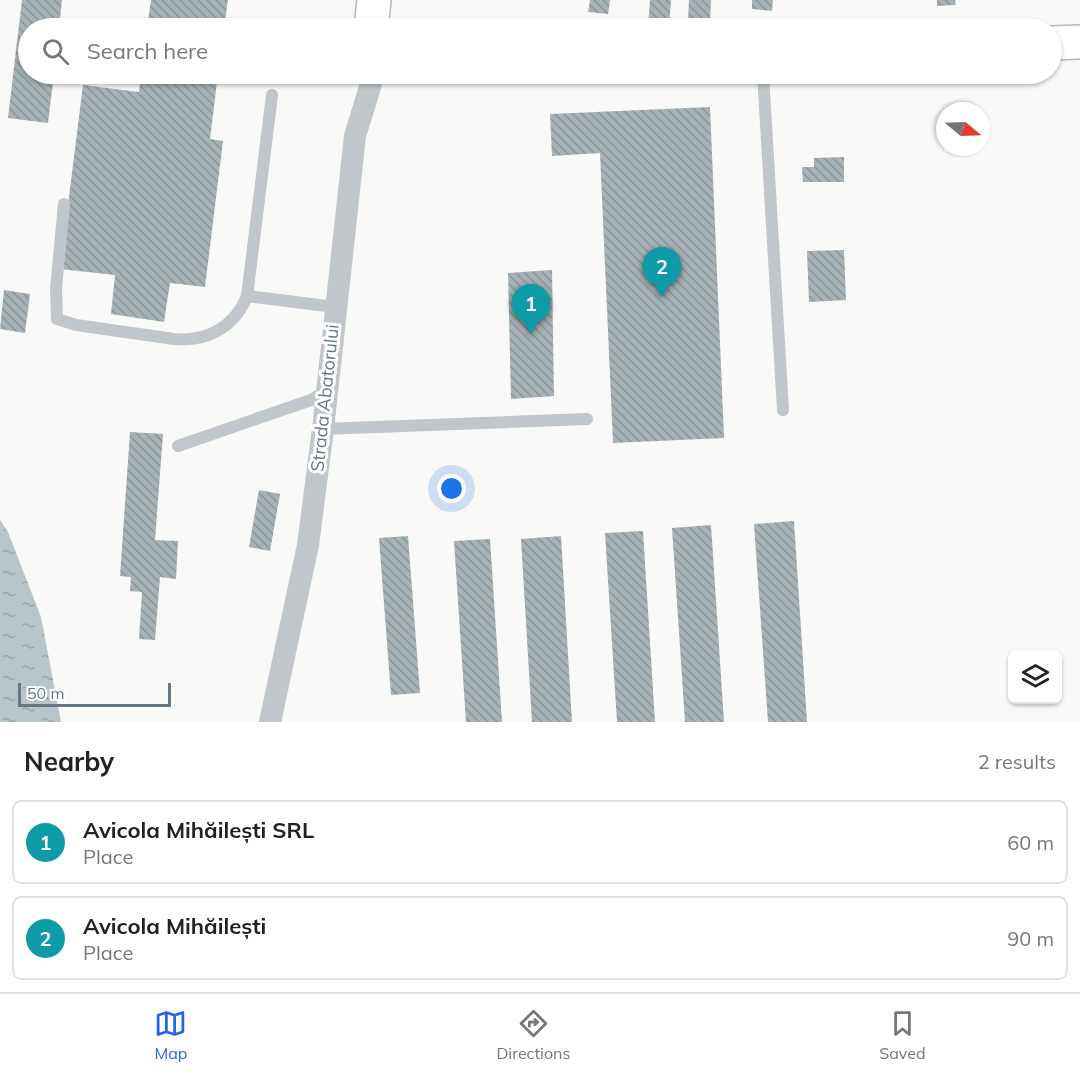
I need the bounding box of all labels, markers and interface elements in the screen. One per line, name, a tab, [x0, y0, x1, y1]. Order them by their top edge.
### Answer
search box	[18, 18, 1062, 84]
icon: search	[39, 35, 72, 68]
text: Search here	[87, 37, 208, 65]
north arrow	[936, 102, 990, 156]
pin: 2	[642, 248, 682, 297]
pin: 1	[512, 284, 550, 334]
street label: Strada Abatorului	[305, 323, 344, 473]
your location	[437, 474, 466, 503]
map controls	[1008, 650, 1062, 704]
button: layers	[1008, 650, 1062, 704]
scale bar	[18, 680, 171, 708]
text: 50 m	[27, 683, 64, 703]
text: Nearby	[24, 745, 114, 778]
text: 2 results	[978, 749, 1056, 774]
text: Avicola Mihăilești SRL	[83, 816, 314, 844]
text: 1	[40, 830, 52, 855]
text: 60 m	[1007, 830, 1054, 855]
text: Place	[83, 844, 133, 869]
text: Avicola Mihăilești	[83, 912, 266, 940]
text: 2	[40, 926, 52, 951]
text: 90 m	[1007, 926, 1054, 951]
text: Place	[83, 940, 133, 965]
tab: Map	[154, 1007, 187, 1063]
tab: Directions	[496, 1007, 570, 1063]
tab: Saved	[879, 1007, 926, 1063]

